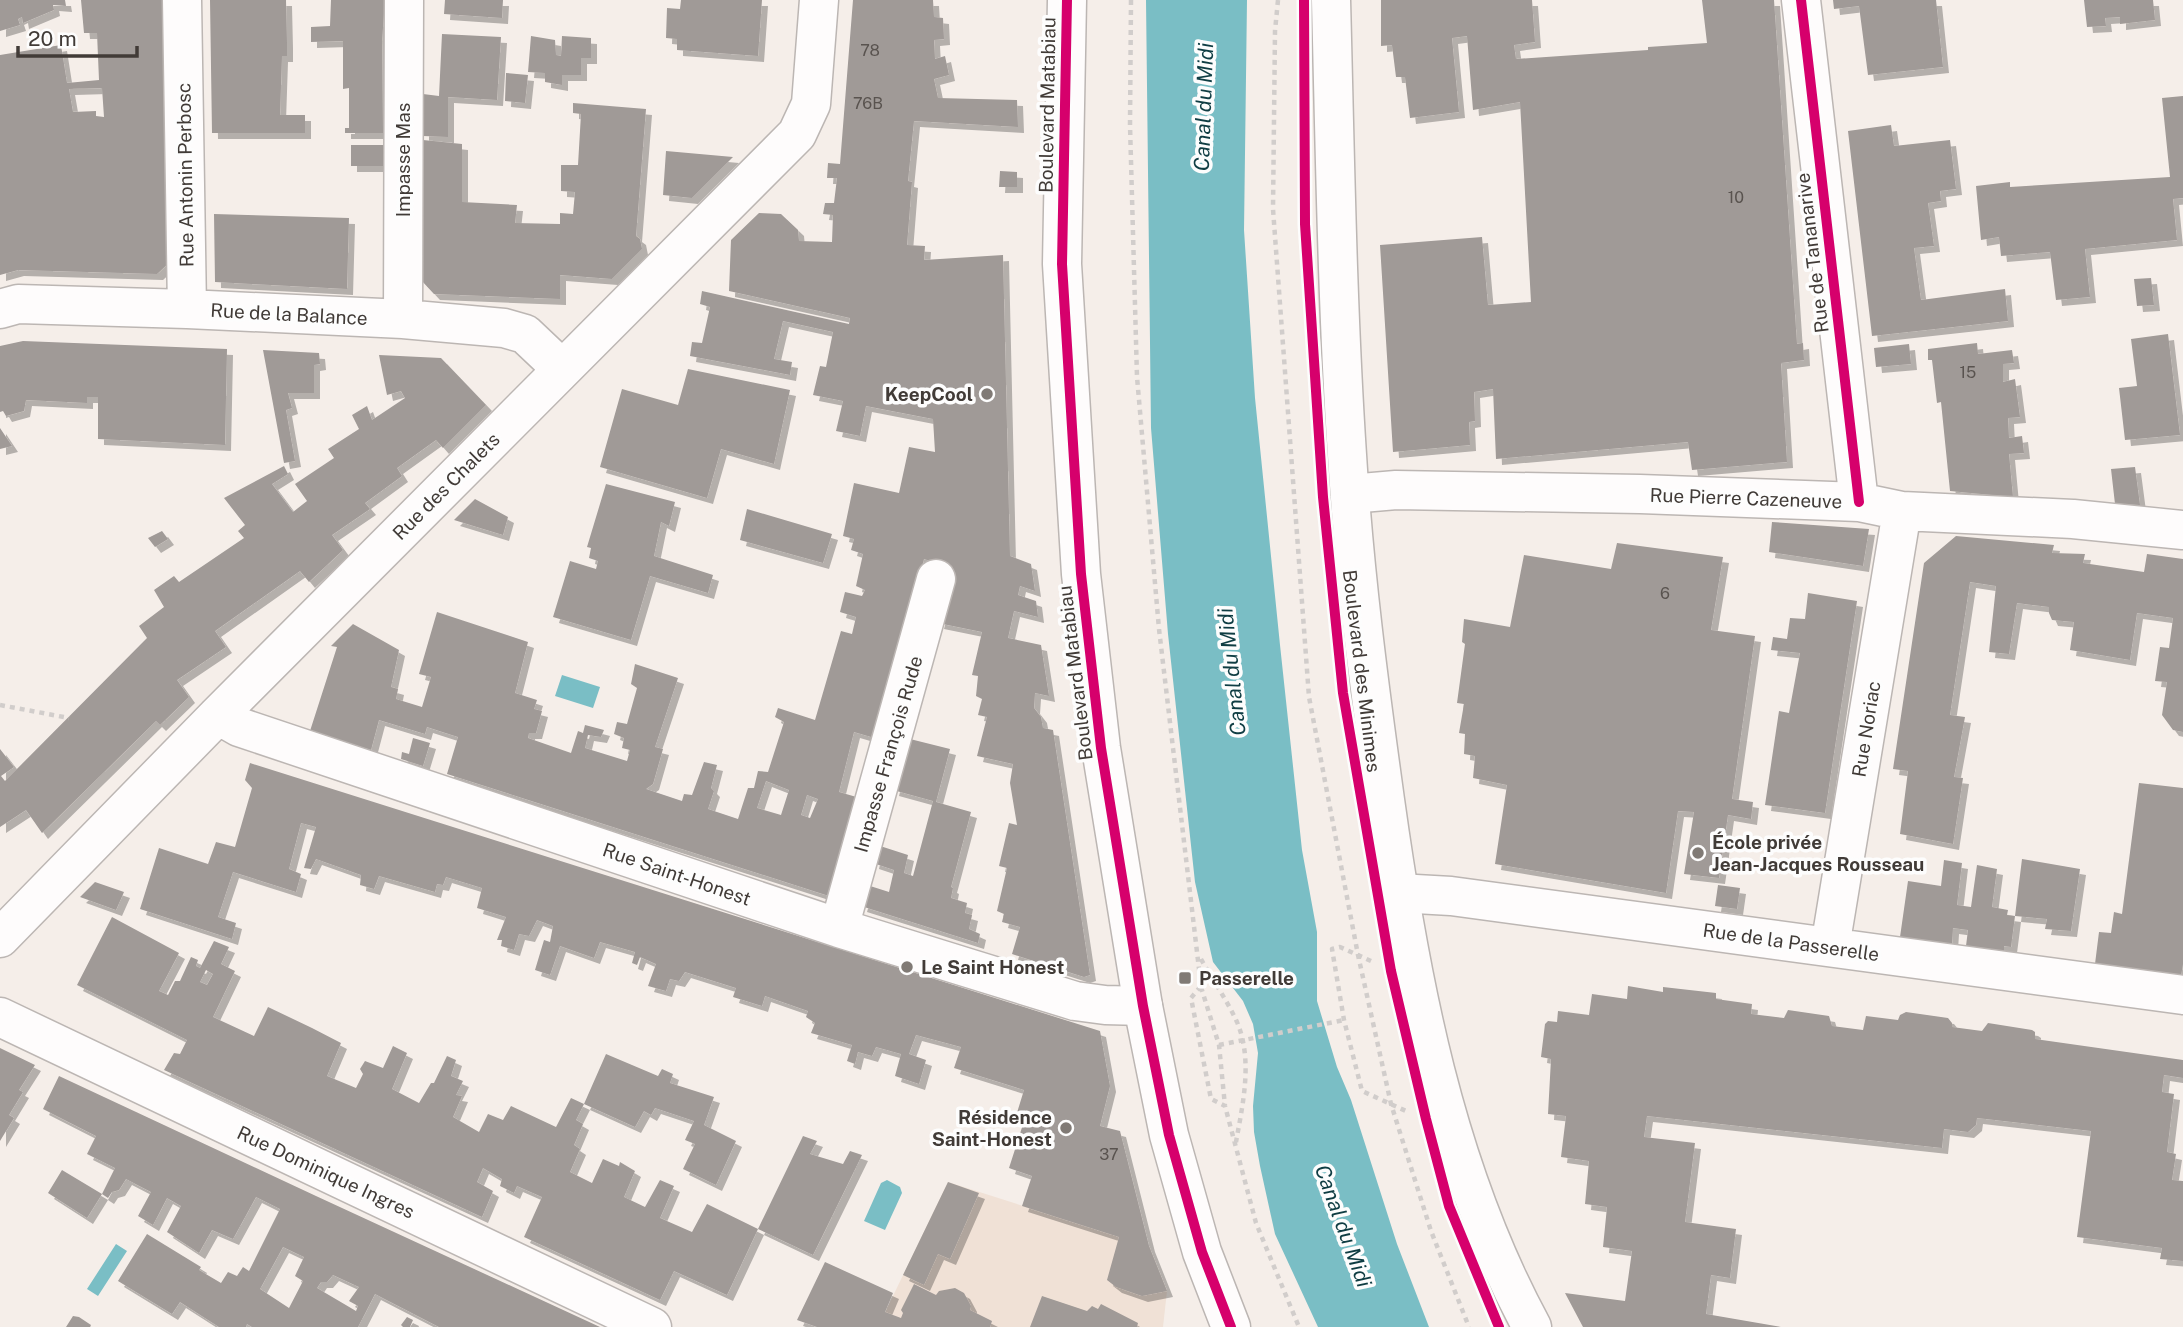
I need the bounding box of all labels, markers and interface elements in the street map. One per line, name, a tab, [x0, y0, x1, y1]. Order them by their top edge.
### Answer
scale bar	[18, 14, 136, 58]
street label: Boulevard Matabiau	[1034, 17, 1060, 193]
text: 20 m	[28, 26, 77, 51]
house number: 78	[860, 41, 880, 60]
water label: Canal du Midi	[1189, 42, 1218, 172]
street label: Rue Antonin Perbosc	[172, 83, 198, 267]
house number: 76B	[853, 94, 883, 113]
street label: Impasse Mas	[392, 103, 414, 217]
street label: Rue de Tananarive	[1791, 172, 1833, 334]
house number: 10	[1728, 188, 1744, 207]
street label: Rue de la Balance	[210, 299, 368, 329]
house number: 15	[1960, 363, 1976, 382]
place label: KeepCool	[885, 383, 973, 405]
marker: KeepCool	[979, 386, 995, 402]
street label: Rue des Chalets	[388, 428, 504, 544]
street label: Rue Pierre Cazeneuve	[1649, 484, 1843, 512]
street label: Boulevard des Minimes	[1339, 569, 1385, 773]
street label: Boulevard Matabiau	[1053, 584, 1097, 762]
house number: 6	[1660, 584, 1670, 603]
water label: Canal du Midi	[1212, 607, 1251, 737]
street label: Impasse François Rude	[849, 653, 927, 855]
street label: Rue Noriac	[1848, 679, 1884, 779]
place label: École privée Jean-Jacques Rousseau	[1712, 831, 1924, 875]
street label: Rue Saint-Honest	[600, 838, 754, 910]
marker: École privée Jean-Jacques Rousseau	[1690, 845, 1706, 861]
street label: Rue de la Passerelle	[1701, 919, 1881, 965]
place label: Le Saint Honest	[921, 956, 1064, 978]
marker: Le Saint Honest	[899, 959, 915, 975]
place label: Passerelle	[1199, 967, 1294, 989]
marker: Passerelle	[1177, 970, 1193, 986]
place label: Résidence Saint-Honest	[932, 1106, 1052, 1150]
marker: Résidence Saint-Honest	[1058, 1120, 1074, 1136]
street label: Rue Dominique Ingres	[234, 1121, 418, 1223]
house number: 37	[1099, 1145, 1119, 1164]
water label: Canal du Midi	[1310, 1161, 1377, 1290]

